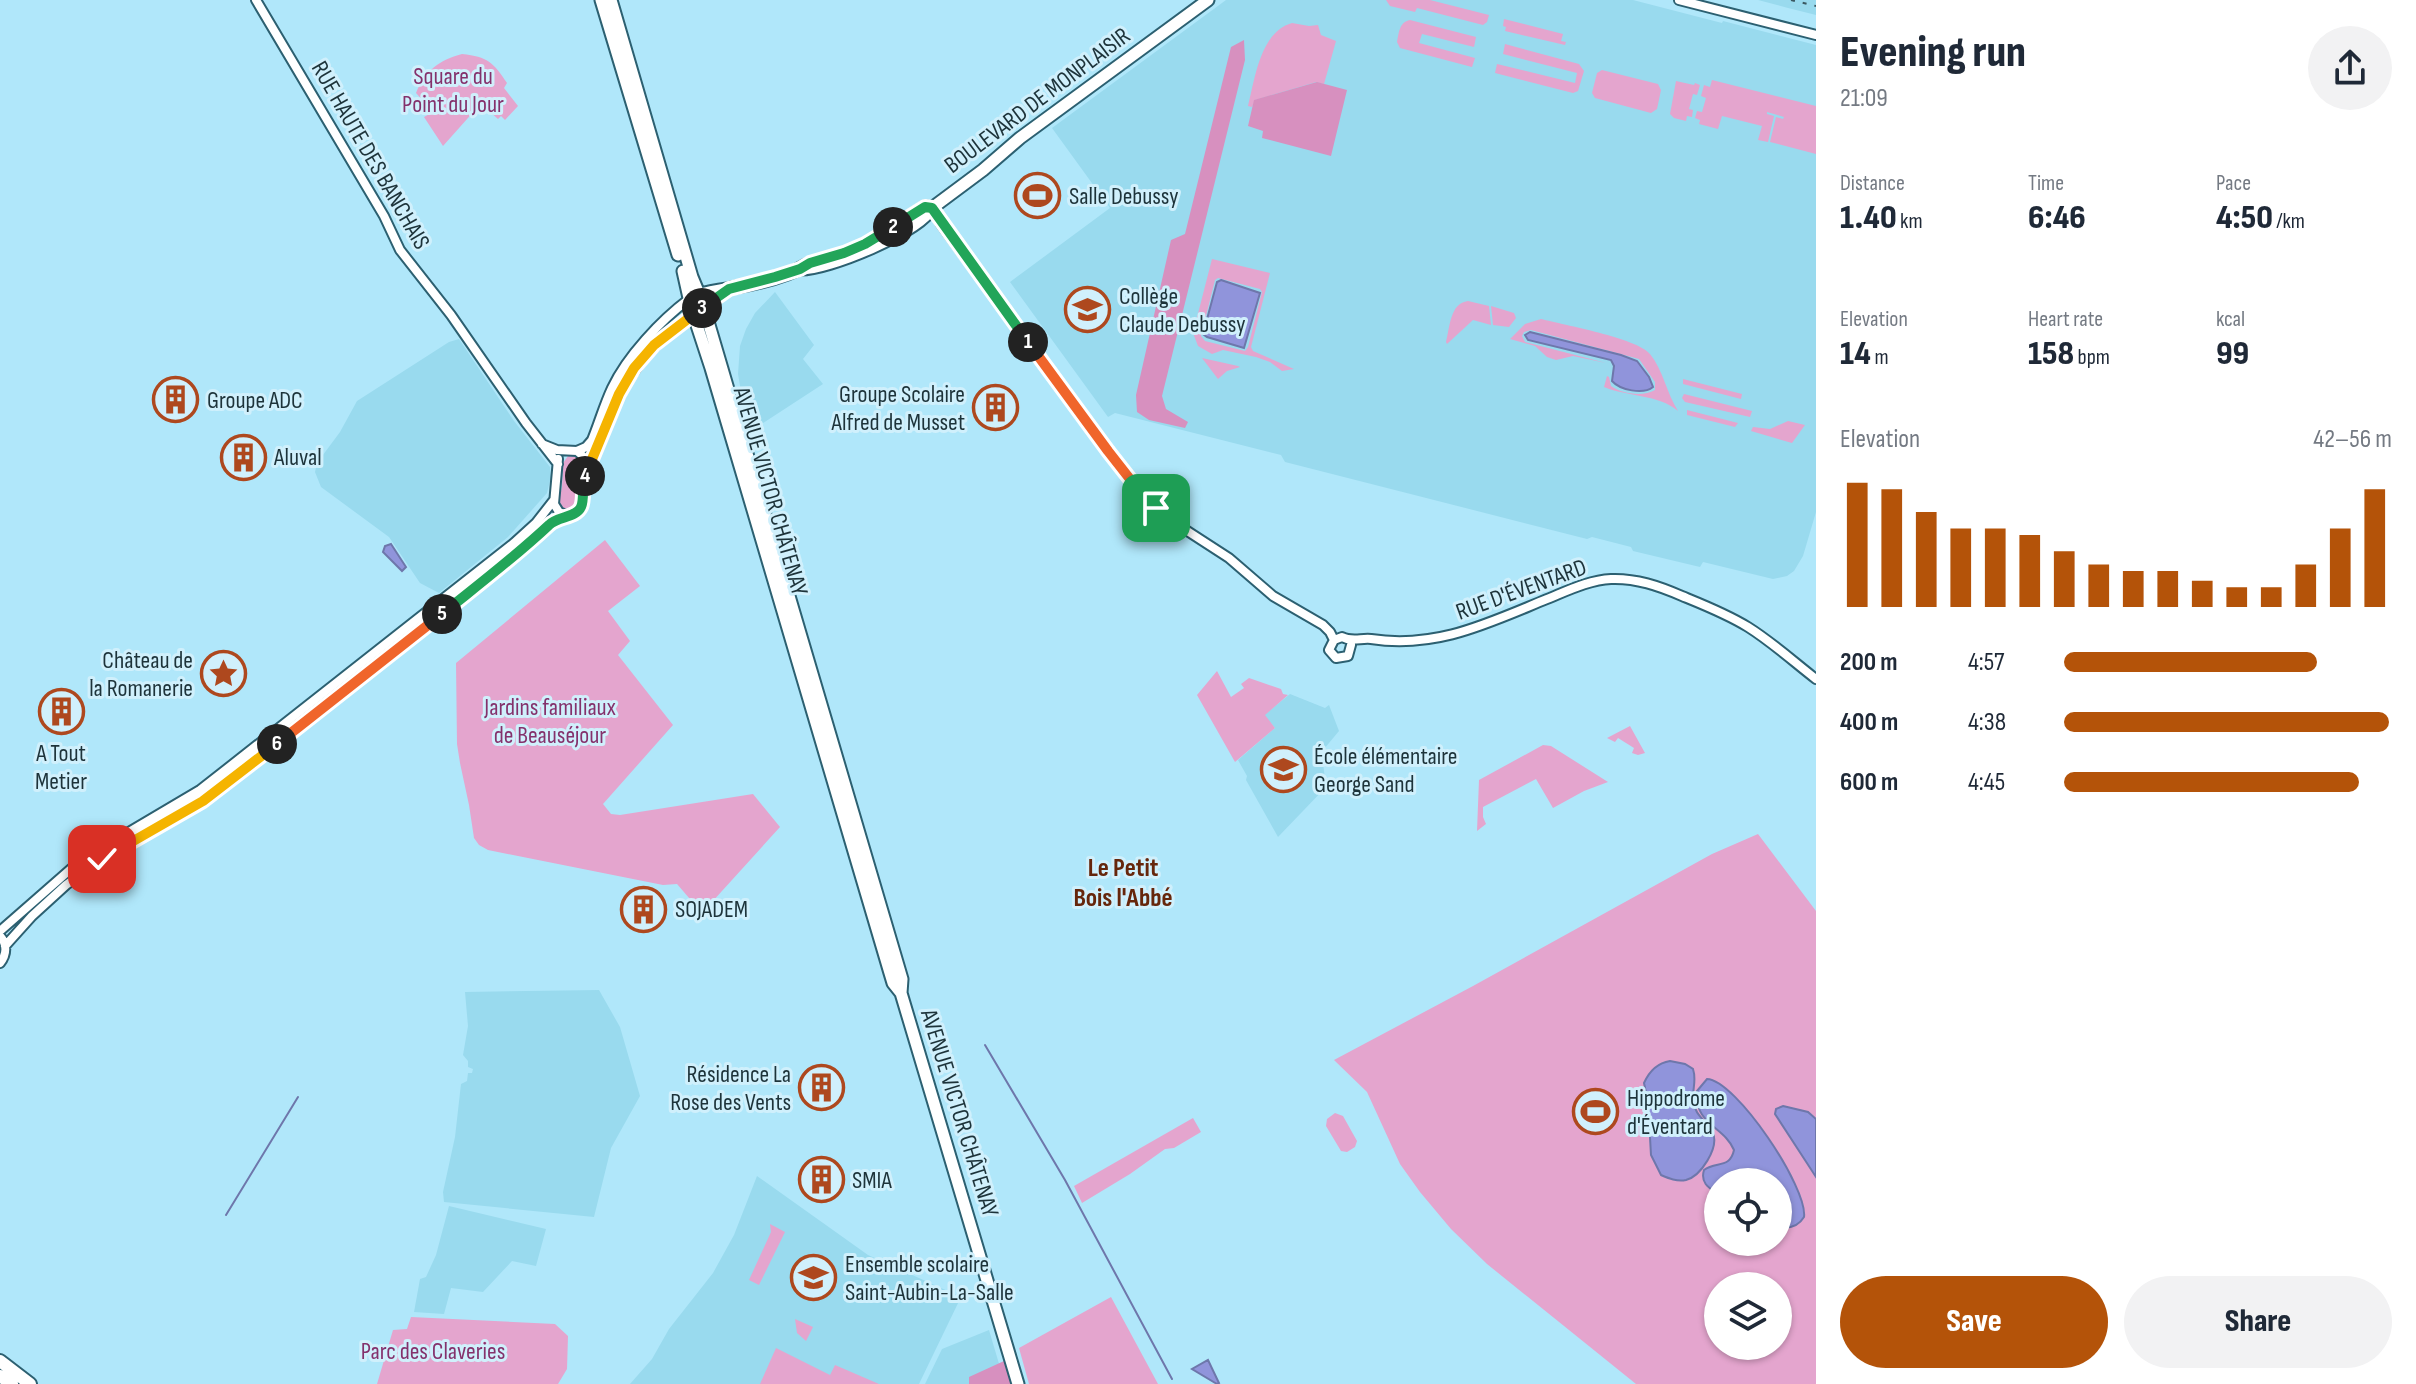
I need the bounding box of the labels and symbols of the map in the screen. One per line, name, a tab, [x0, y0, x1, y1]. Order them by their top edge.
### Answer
street label: BOULEVARD DE MONPLAISIR	[939, 21, 1136, 180]
street label: RUE HAUTE DES BANCHAIS	[305, 56, 436, 254]
park label: Square du Point du Jour	[402, 62, 504, 119]
sports icon: Salle Debussy	[1014, 172, 1062, 220]
place label: Salle Debussy	[1069, 182, 1179, 211]
pin: 2	[873, 207, 913, 247]
place label: Collège Claude Debussy	[1119, 282, 1245, 339]
school or university icon: Collège Claude Debussy	[1064, 286, 1112, 334]
pin: 3	[682, 288, 722, 328]
pin: 1	[1008, 322, 1048, 362]
building icon: Groupe ADC	[152, 376, 200, 424]
place label: Groupe Scolaire Alfred de Musset	[830, 380, 965, 437]
street label: AVENUE VICTOR CHÂTENAY	[727, 383, 814, 599]
building icon: Groupe Scolaire Alfred de Musset	[972, 384, 1020, 432]
place label: Groupe ADC	[207, 386, 303, 415]
building icon: Aluval	[219, 433, 267, 481]
place label: Aluval	[273, 443, 322, 472]
pin: 4	[565, 456, 605, 496]
pin	[1122, 474, 1190, 542]
street label: RUE D'ÉVENTARD	[1452, 552, 1590, 626]
pin: 5	[422, 594, 462, 634]
place label: Château de la Romanerie	[89, 646, 193, 703]
place icon: Château de la Romanerie	[200, 650, 248, 698]
building icon: A Tout Metier	[37, 687, 85, 735]
park label: Jardins familiaux de Beauséjour	[483, 693, 616, 750]
pin: 6	[257, 724, 297, 764]
place label: A Tout Metier	[35, 739, 87, 796]
place label: École élémentaire George Sand	[1314, 742, 1457, 799]
school or university icon: École élémentaire George Sand	[1259, 746, 1307, 794]
pin	[68, 825, 136, 893]
district label: Le Petit Bois l'Abbé	[1073, 853, 1173, 914]
building icon: SOJADEM	[620, 885, 668, 933]
place label: SOJADEM	[675, 895, 748, 924]
street label: AVENUE VICTOR CHÂTENAY	[914, 1005, 1005, 1220]
place label: Résidence La Rose des Vents	[670, 1060, 791, 1117]
building icon: Résidence La Rose des Vents	[798, 1064, 846, 1112]
place label: Hippodrome d'Éventard	[1627, 1084, 1725, 1141]
sports icon: Hippodrome d'Éventard	[1572, 1088, 1620, 1136]
building icon: SMIA	[797, 1156, 845, 1204]
place label: SMIA	[852, 1166, 892, 1195]
place label: Ensemble scolaire Saint-Aubin-La-Salle	[845, 1250, 1014, 1307]
school or university icon: Ensemble scolaire Saint-Aubin-La-Salle	[790, 1254, 838, 1302]
park label: Parc des Claveries	[361, 1337, 505, 1366]

